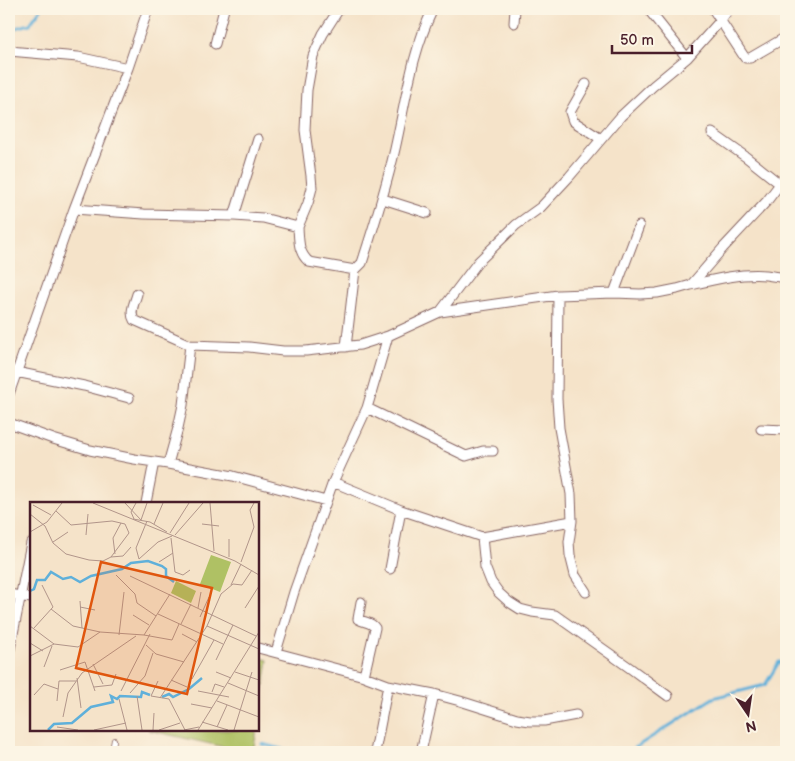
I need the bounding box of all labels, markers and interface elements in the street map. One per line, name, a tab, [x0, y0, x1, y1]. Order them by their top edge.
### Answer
scale bar	[612, 22, 692, 54]
text: 50 m	[620, 31, 654, 50]
inset map	[30, 502, 259, 731]
north arrow	[722, 688, 772, 738]
text: N	[744, 717, 758, 736]

